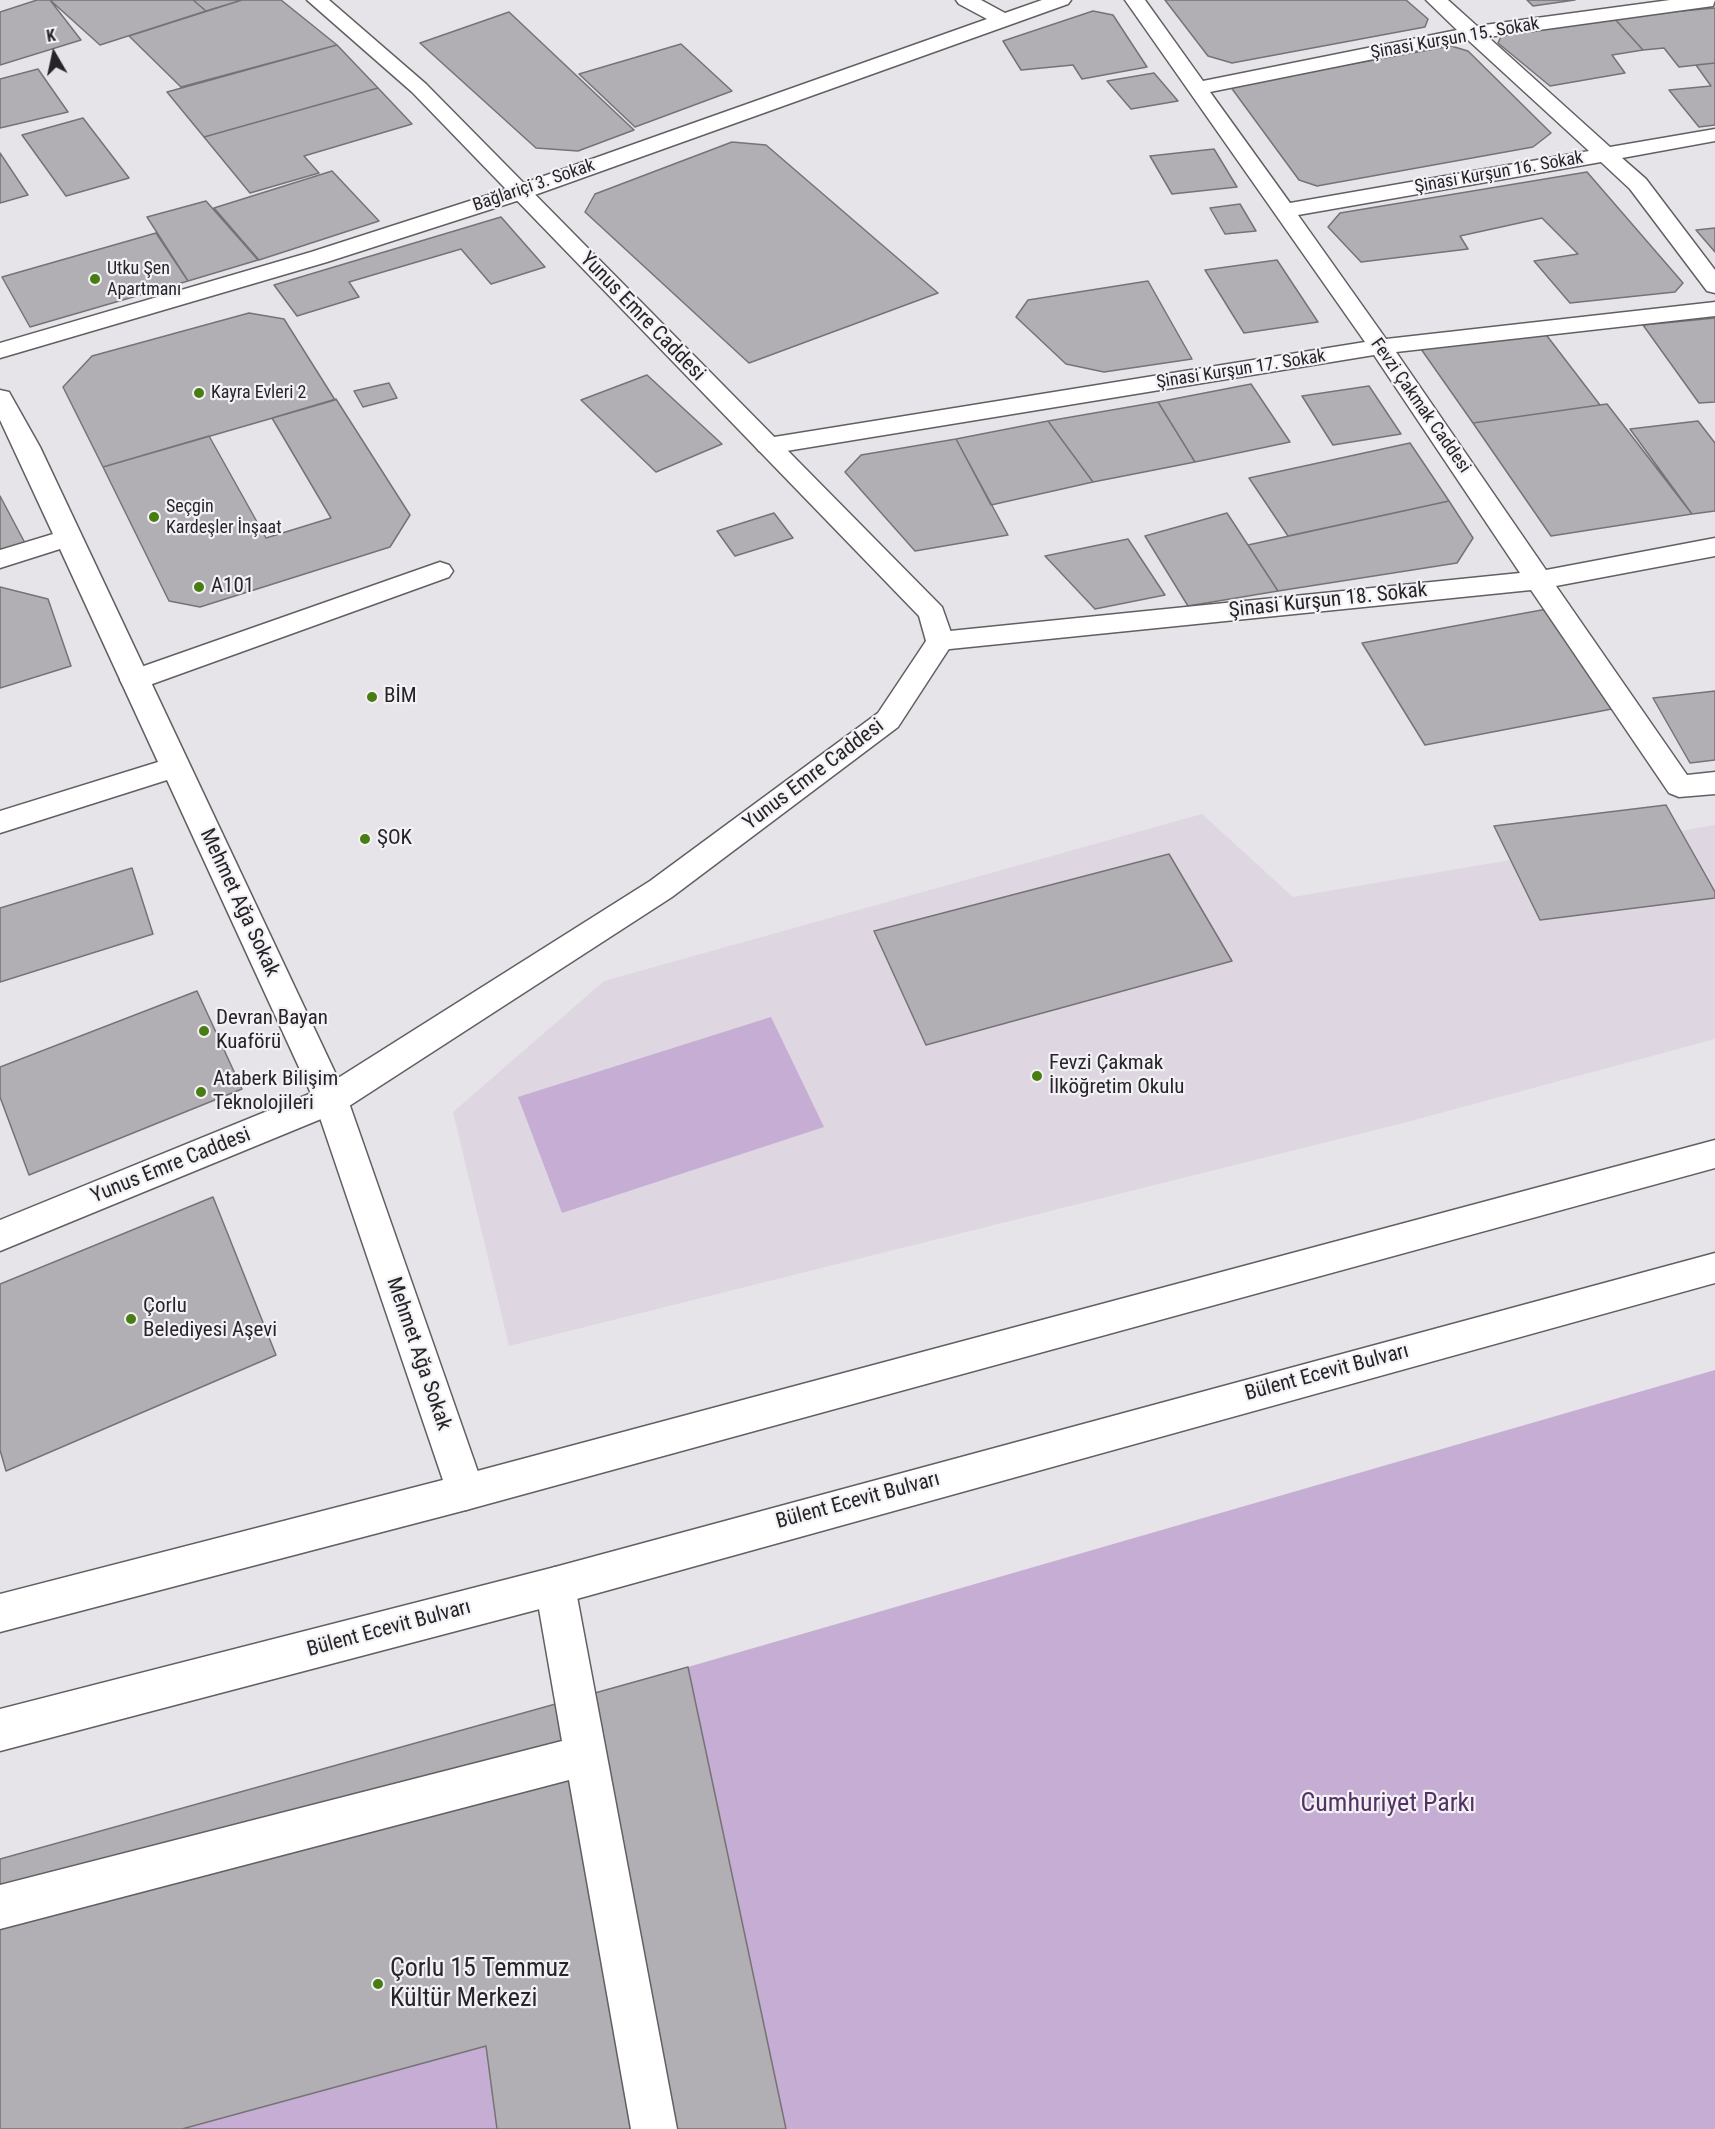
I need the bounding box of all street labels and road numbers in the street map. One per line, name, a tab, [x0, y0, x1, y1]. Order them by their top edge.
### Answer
street label: Şinasi Kurşun 15. Sokak	[1369, 14, 1541, 64]
street label: Şinasi Kurşun 16. Sokak	[1413, 148, 1585, 198]
street label: Bağlariçi 3. Sokak	[470, 155, 598, 217]
street label: Yunus Emre Caddesi	[574, 247, 710, 387]
street label: Fevzi Çakmak Caddesi	[1365, 334, 1475, 478]
street label: Şinasi Kurşun 17. Sokak	[1155, 346, 1327, 394]
street label: Şinasi Kurşun 18. Sokak	[1228, 578, 1428, 624]
street label: Yunus Emre Caddesi	[739, 714, 889, 836]
street label: Mehmet Ağa Sokak	[194, 825, 284, 981]
street label: Yunus Emre Caddesi	[88, 1123, 254, 1209]
street label: Mehmet Ağa Sokak	[380, 1274, 456, 1434]
street label: Bülent Ecevit Bulvarı	[1242, 1339, 1412, 1407]
street label: Bülent Ecevit Bulvarı	[773, 1467, 943, 1535]
street label: Bülent Ecevit Bulvarı	[304, 1595, 474, 1663]

